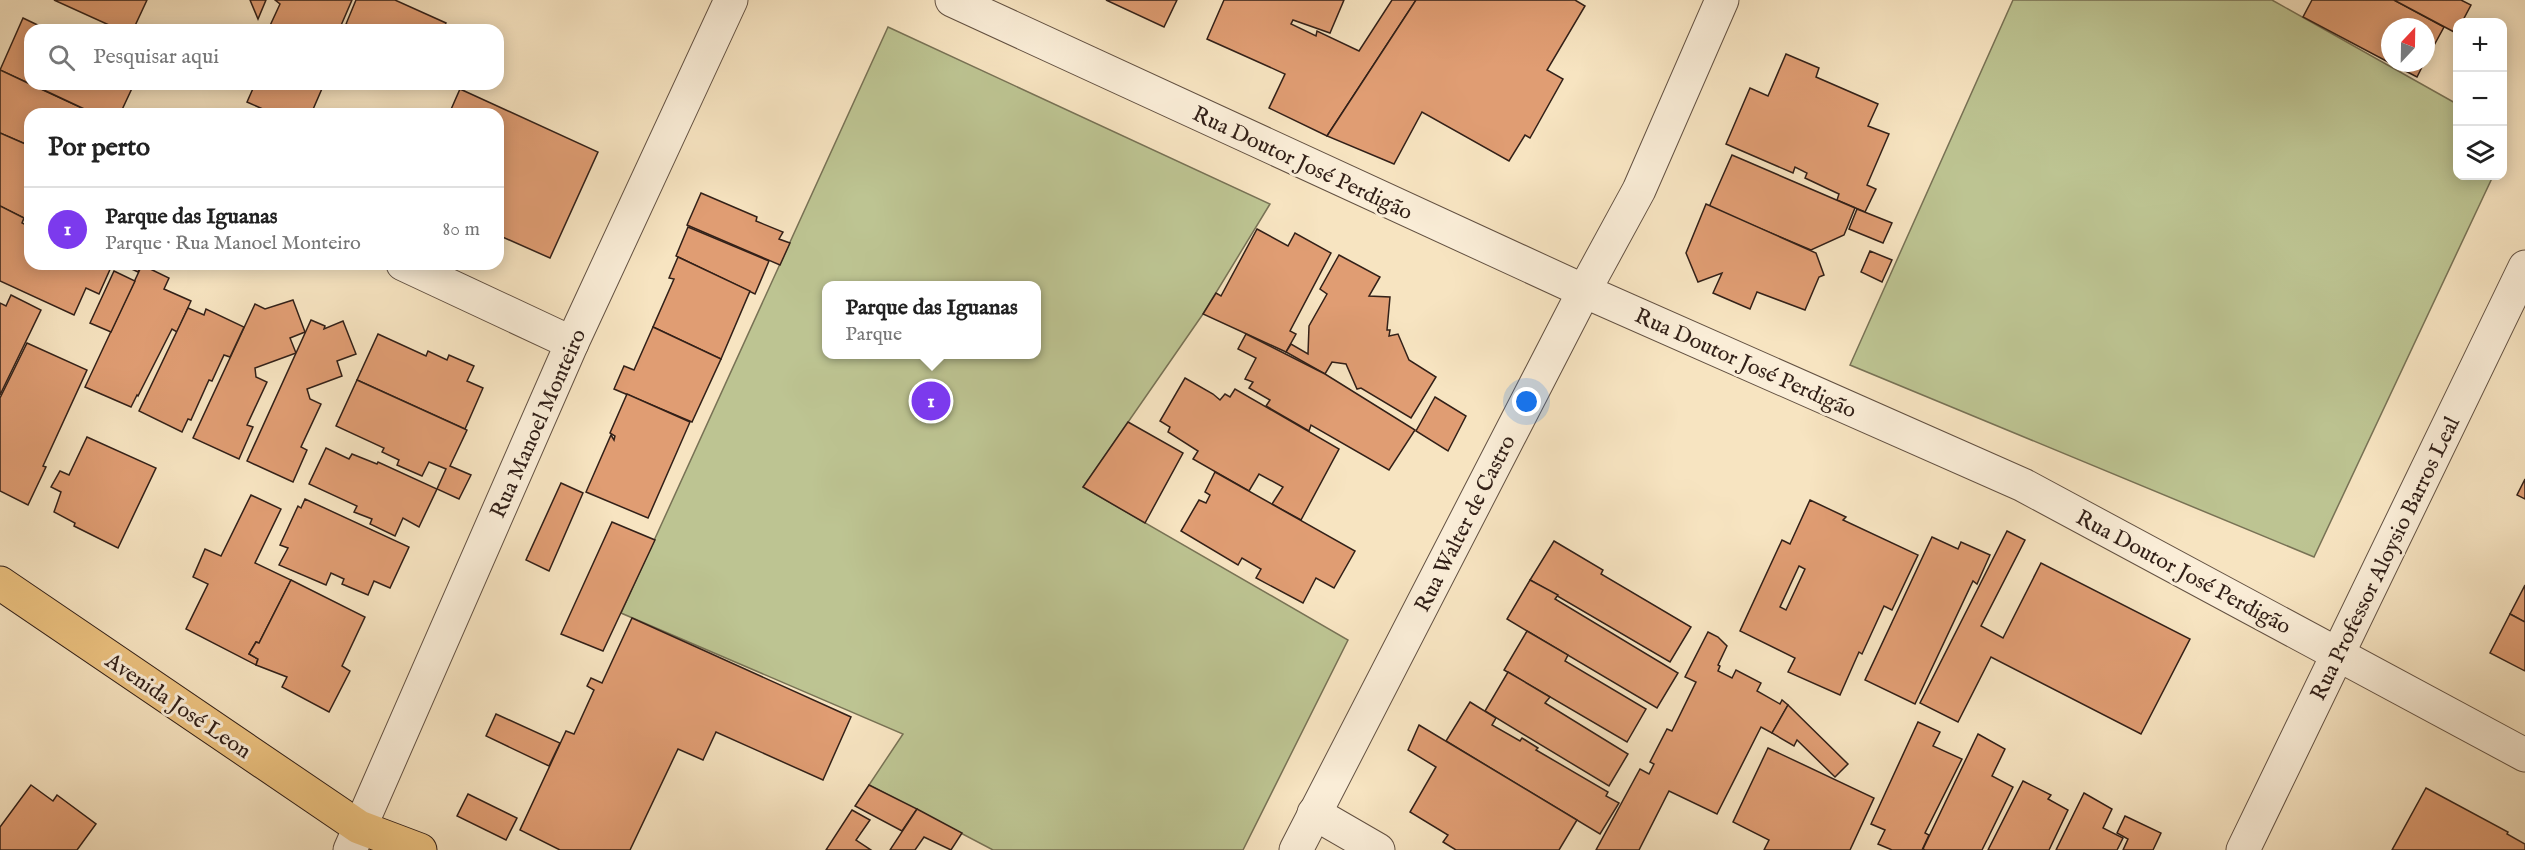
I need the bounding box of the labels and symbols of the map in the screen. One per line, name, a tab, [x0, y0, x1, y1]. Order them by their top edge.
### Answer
north arrow	[2381, 18, 2435, 72]
street label: Rua Doutor José Perdigão	[1188, 100, 1417, 227]
street label: Rua Doutor José Perdigão	[1630, 302, 1861, 425]
street label: Rua Manoel Monteiro	[484, 325, 593, 523]
pin: 1	[912, 378, 950, 424]
your location	[1512, 387, 1541, 416]
street label: Rua Professor Aloysio Barros Leal	[2305, 412, 2467, 705]
street label: Rua Walter de Castro	[1409, 431, 1523, 617]
street label: Rua Doutor José Perdigão	[2071, 504, 2296, 641]
street label: Avenida José Leon	[99, 647, 256, 766]

